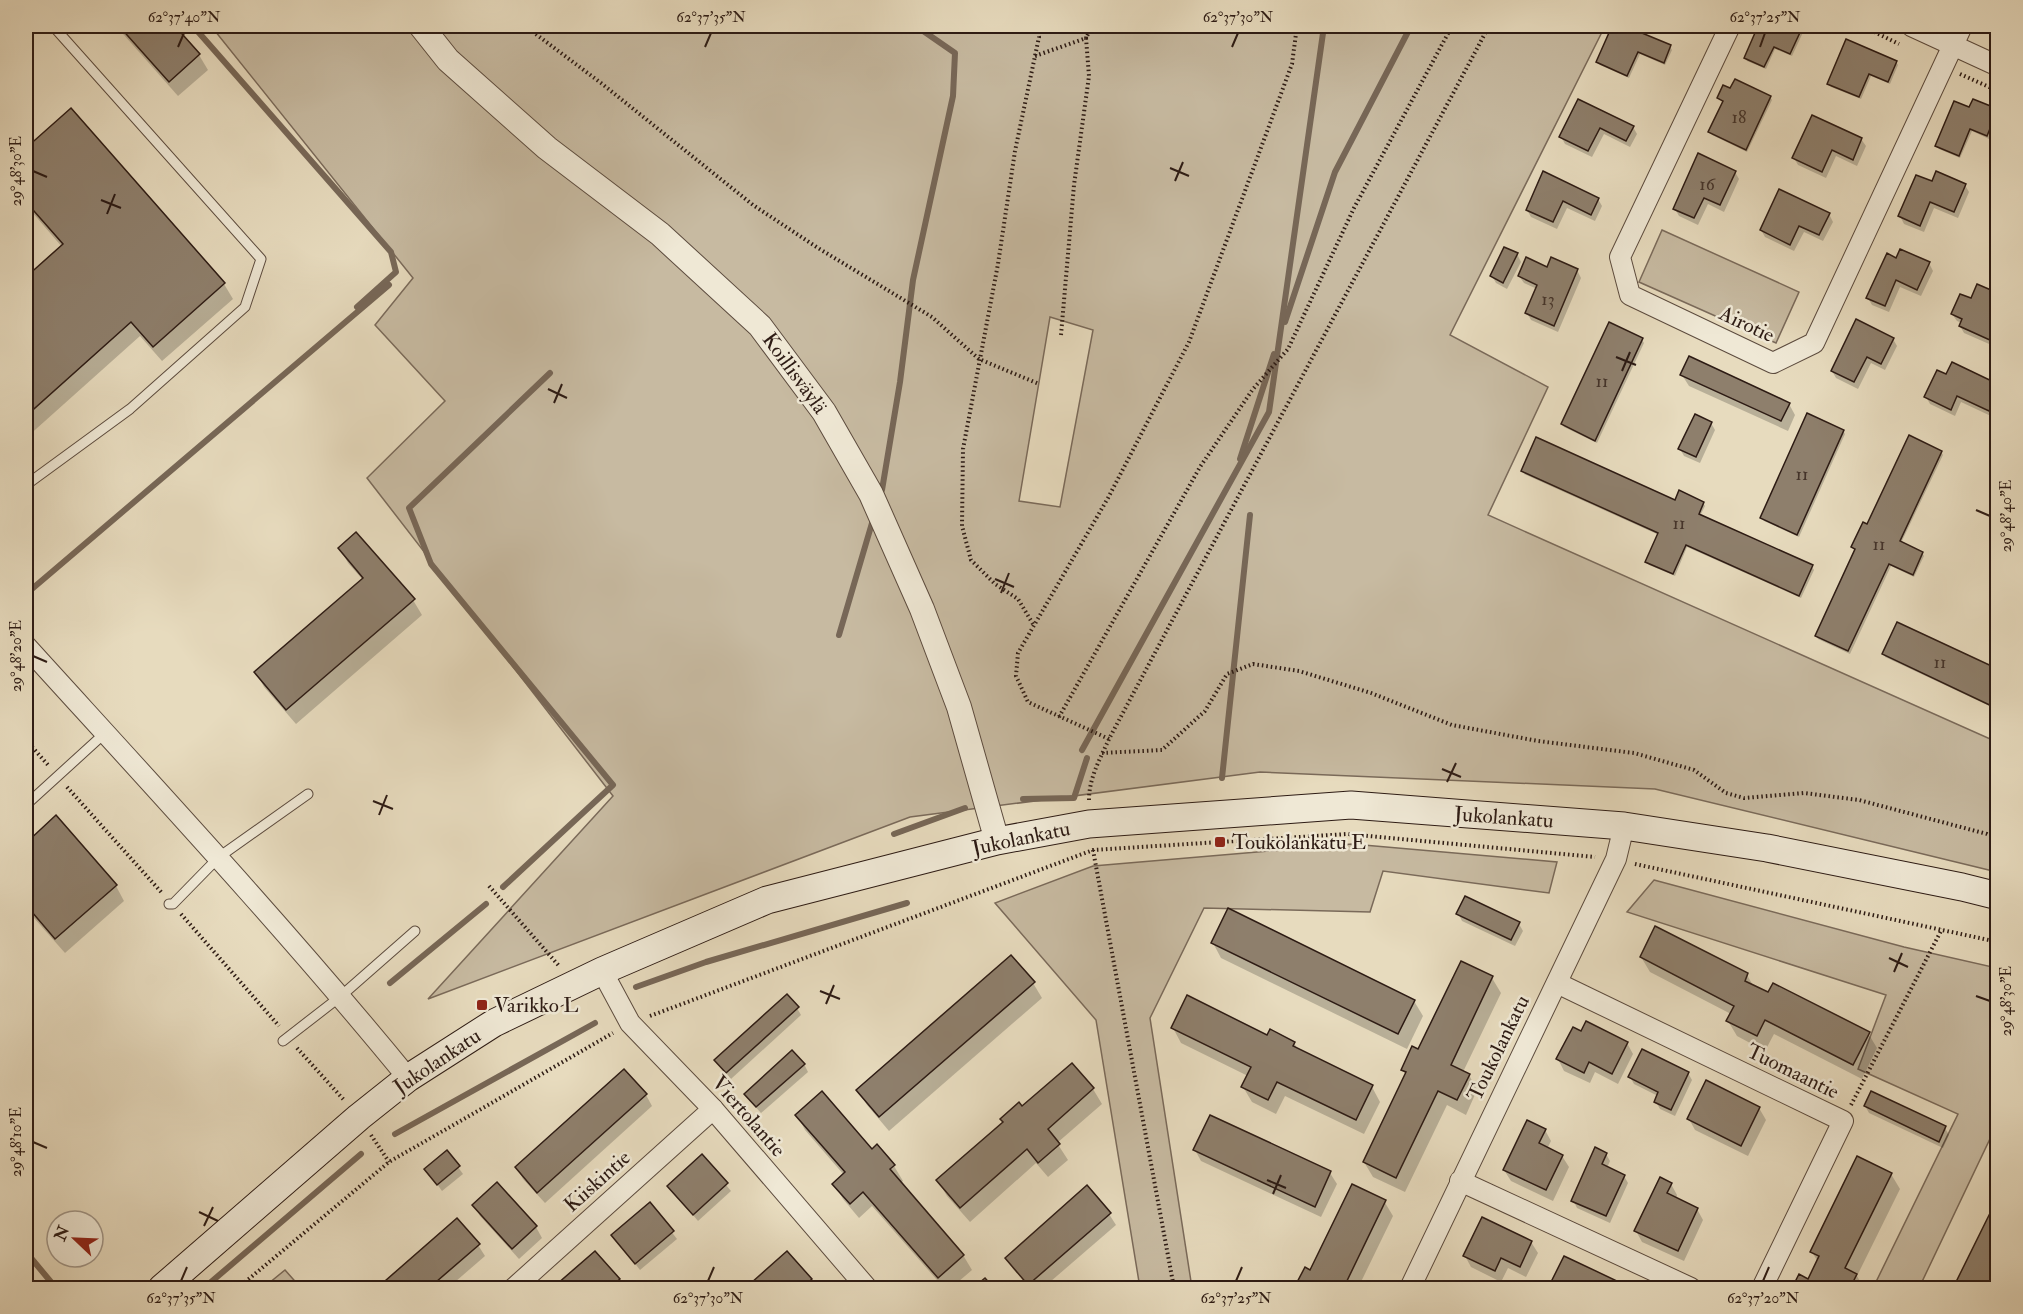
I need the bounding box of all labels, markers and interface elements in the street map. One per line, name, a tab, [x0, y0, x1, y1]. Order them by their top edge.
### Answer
text: 62°37'40"N	[148, 8, 221, 27]
text: 62°37'35"N	[676, 8, 746, 27]
text: 62°37'30"N	[1203, 8, 1274, 27]
text: 62°37'25"N	[1729, 8, 1801, 27]
house number: 18	[1732, 106, 1746, 129]
text: 29°48'30"E	[7, 136, 26, 206]
house number: 16	[1699, 173, 1716, 196]
house number: 13	[1541, 288, 1555, 311]
street label: Airotie	[1714, 300, 1779, 349]
street label: Koillisväylä	[756, 327, 833, 420]
house number: 11	[1596, 370, 1608, 393]
house number: 11	[1796, 463, 1808, 486]
text: 29°48'40"E	[1997, 479, 2016, 552]
house number: 11	[1673, 512, 1685, 535]
house number: 11	[1873, 533, 1885, 556]
text: 29°48'20"E	[7, 620, 26, 692]
house number: 11	[1934, 651, 1946, 674]
street label: Jukolankatu	[1452, 800, 1555, 834]
street label: Jukolankatu	[969, 815, 1073, 862]
place label: Toukolankatu E	[1232, 829, 1366, 856]
marker: Toukolankatu E	[1213, 835, 1227, 849]
text: 29°48'30"E	[1997, 966, 2016, 1036]
street label: Toukolankatu	[1461, 991, 1536, 1106]
place label: Varikko L	[494, 992, 579, 1019]
marker: Varikko L	[475, 998, 489, 1012]
street label: Jukolankatu	[388, 1022, 486, 1101]
street label: Tuomaantie	[1742, 1037, 1844, 1106]
street label: Viertolantie	[706, 1070, 792, 1163]
text: 29°48'10"E	[7, 1107, 26, 1177]
street label: Kiiskintie	[558, 1144, 636, 1218]
north arrow	[45, 1209, 105, 1269]
text: N	[50, 1222, 74, 1245]
text: 62°37'35"N	[146, 1289, 216, 1308]
text: 62°37'30"N	[673, 1289, 744, 1308]
text: 62°37'25"N	[1200, 1289, 1272, 1308]
text: 62°37'20"N	[1727, 1289, 1800, 1308]

